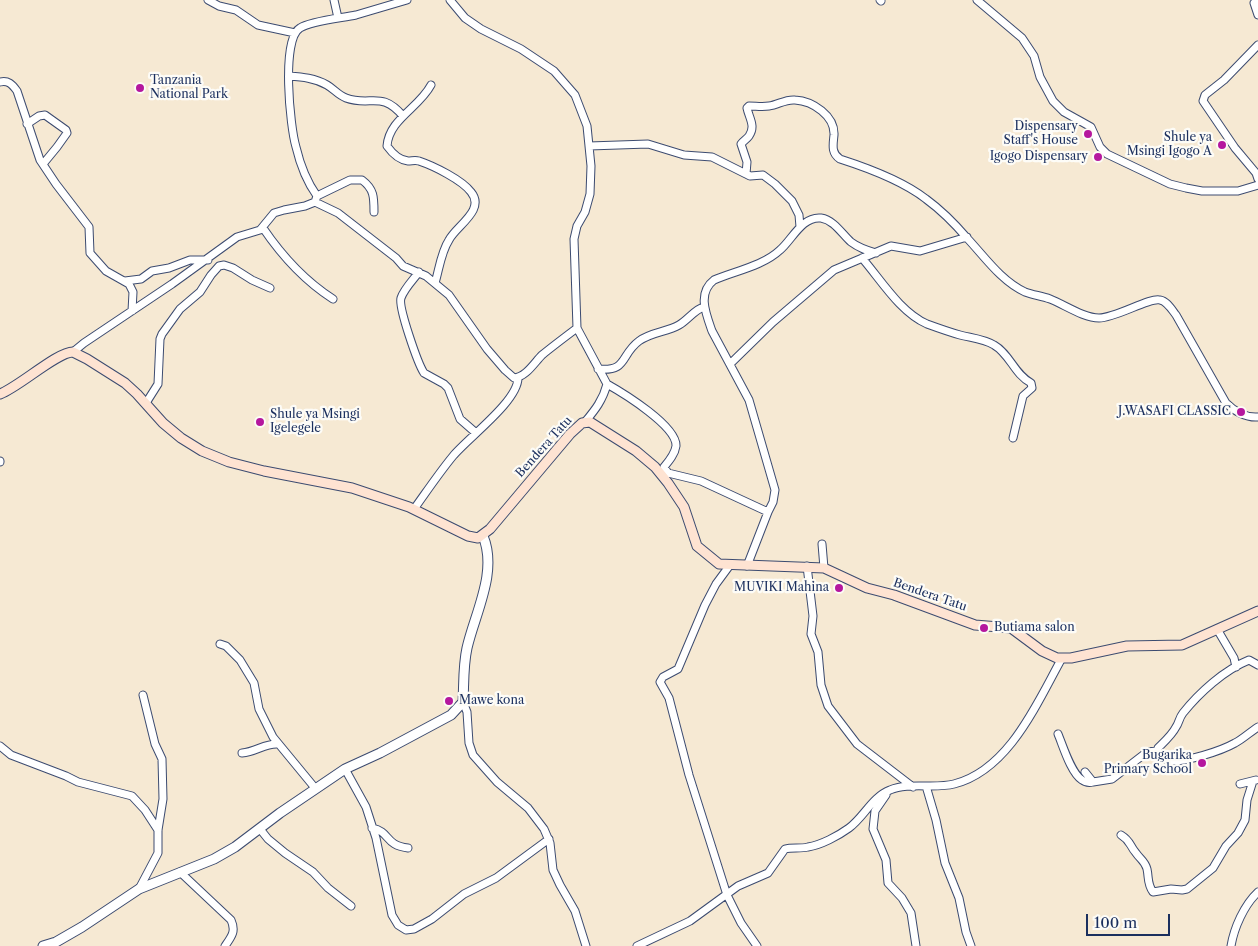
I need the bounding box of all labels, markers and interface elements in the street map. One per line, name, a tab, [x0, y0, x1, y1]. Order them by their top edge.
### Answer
place label: Tanzania National Park	[150, 74, 228, 102]
marker: Tanzania National Park	[134, 82, 146, 94]
place label: Dispensary Staff's House	[1003, 120, 1078, 148]
marker: Dispensary Staff's House	[1082, 128, 1094, 140]
place label: Shule ya Msingi Igogo A	[1127, 131, 1212, 159]
marker: Shule ya Msingi Igogo A	[1216, 139, 1228, 151]
place label: Igogo Dispensary	[990, 150, 1088, 164]
marker: Igogo Dispensary	[1092, 151, 1104, 163]
place label: J.WASAFI CLASSIC	[1118, 405, 1231, 419]
marker: J.WASAFI CLASSIC	[1235, 406, 1247, 418]
place label: Shule ya Msingi Igelegele	[270, 408, 360, 436]
street label: Bendera Tatu	[513, 414, 575, 480]
marker: Shule ya Msingi Igelegele	[254, 416, 266, 428]
street label: Bendera Tatu	[891, 576, 969, 614]
place label: MUVIKI Mahina	[734, 581, 829, 595]
marker: MUVIKI Mahina	[833, 582, 845, 594]
place label: Butiama salon	[994, 621, 1075, 635]
marker: Butiama salon	[978, 622, 990, 634]
place label: Mawe kona	[459, 694, 524, 708]
marker: Mawe kona	[443, 695, 455, 707]
place label: Bugarika Primary School	[1104, 749, 1192, 777]
marker: Bugarika Primary School	[1196, 757, 1208, 769]
scale bar	[1088, 904, 1172, 936]
text: 100 m	[1094, 913, 1137, 932]

